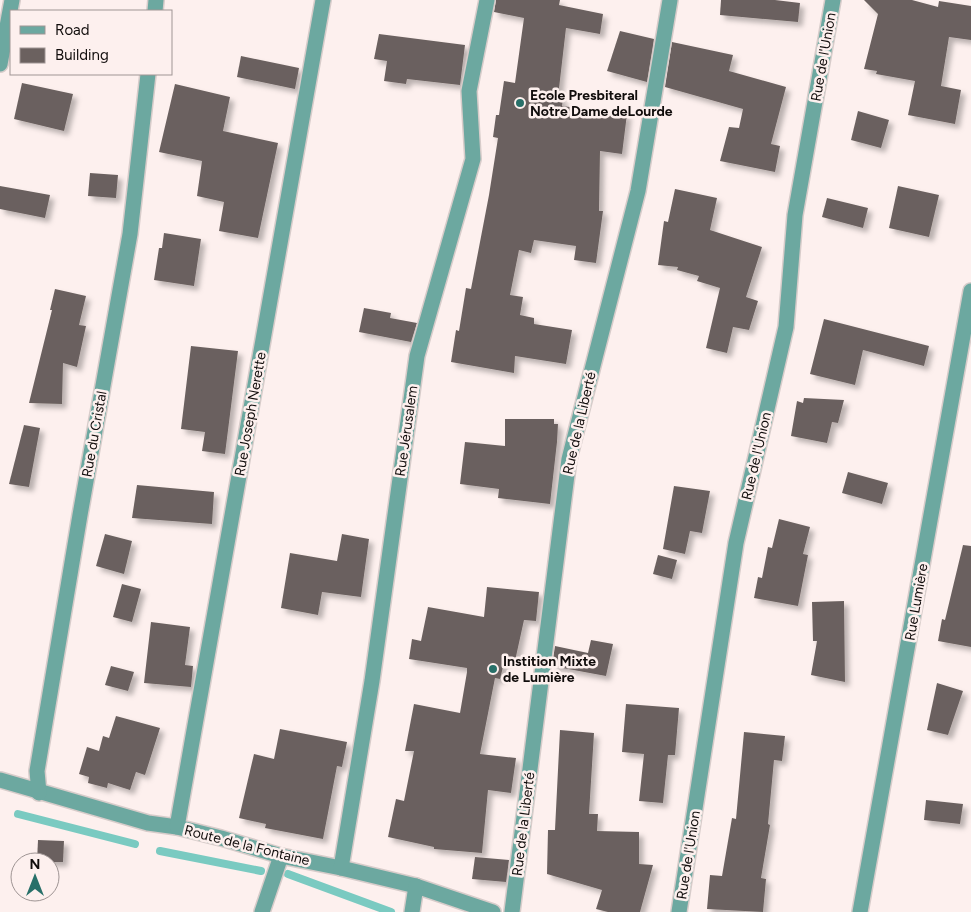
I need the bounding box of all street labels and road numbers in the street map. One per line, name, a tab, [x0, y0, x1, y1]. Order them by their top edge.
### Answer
street label: Rue de l'Union	[807, 11, 840, 103]
street label: Rue Joseph Nerette	[231, 350, 270, 477]
street label: Rue de la Liberté	[559, 370, 600, 476]
street label: Rue Jérusalem	[392, 385, 421, 478]
street label: Rue du Cristal	[79, 390, 110, 479]
street label: Rue de l'Union	[738, 410, 775, 502]
street label: Rue Lumière	[901, 562, 932, 642]
street label: Rue de la Liberté	[509, 771, 538, 877]
street label: Rue de l'Union	[673, 809, 704, 901]
street label: Route de la Fontaine	[182, 822, 312, 869]

